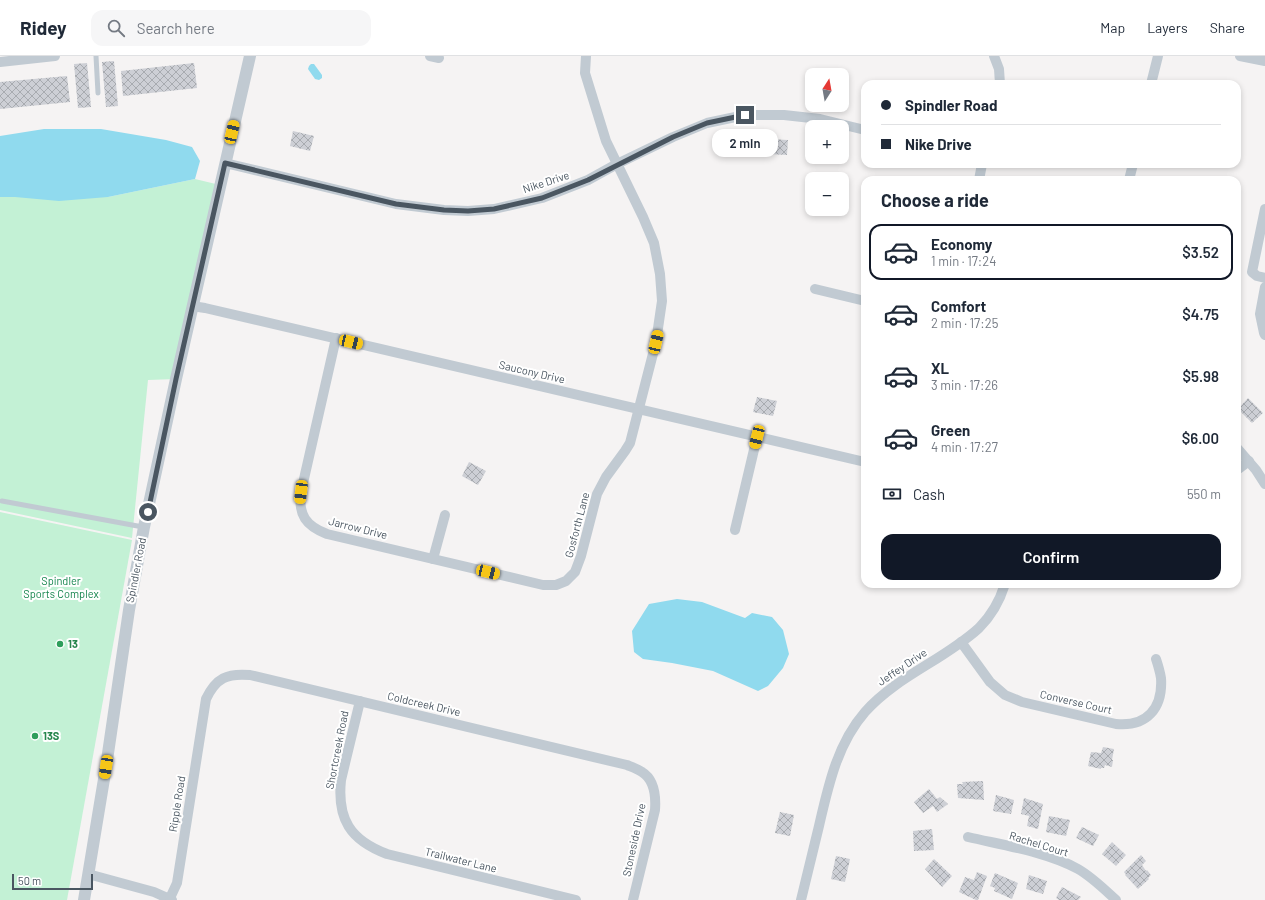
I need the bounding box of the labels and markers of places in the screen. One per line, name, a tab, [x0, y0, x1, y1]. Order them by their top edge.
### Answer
place label: 13	[68, 637, 78, 650]
marker: 13	[55, 639, 65, 649]
place label: 13S	[43, 729, 60, 742]
marker: 13S	[30, 731, 40, 741]

